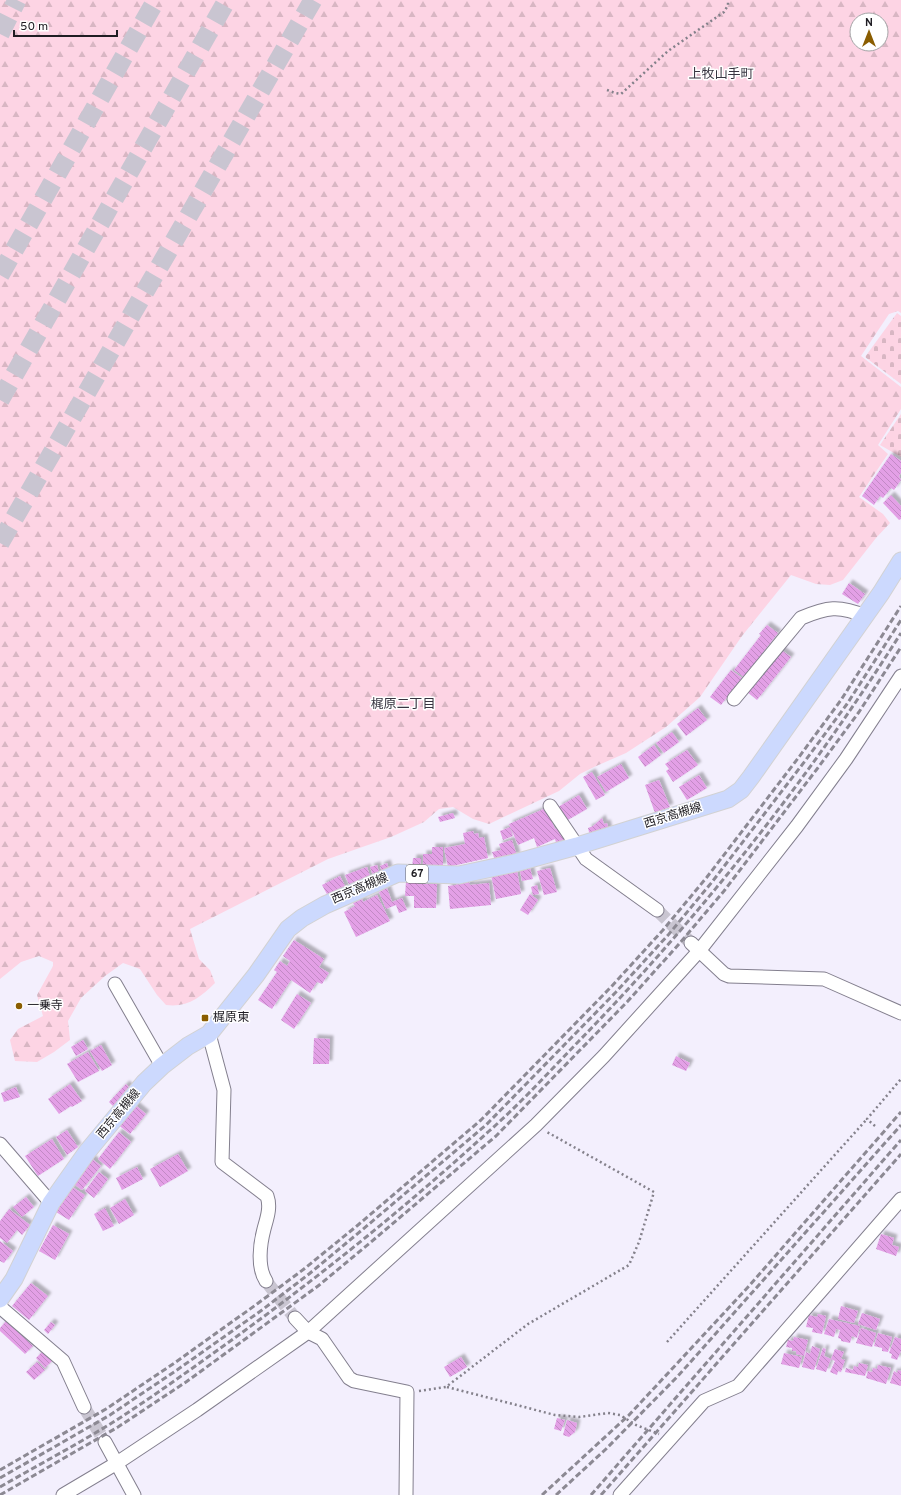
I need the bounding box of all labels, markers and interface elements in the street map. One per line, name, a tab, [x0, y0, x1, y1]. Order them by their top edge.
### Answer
scale bar	[14, 12, 117, 38]
north arrow	[849, 12, 889, 52]
text: N	[865, 16, 873, 30]
text: 50 m	[20, 19, 48, 35]
district label: 上牧山手町	[688, 66, 754, 83]
district label: 梶原二丁目	[370, 697, 436, 713]
street label: 西京高槻線	[642, 800, 704, 832]
road number: 67	[406, 865, 428, 883]
street label: 西京高槻線	[329, 870, 391, 908]
place label: 一乗寺	[27, 998, 63, 1014]
marker: 一乗寺	[14, 1001, 24, 1011]
place label: 梶原東	[213, 1010, 249, 1026]
marker: 梶原東	[200, 1013, 210, 1023]
street label: 西京高槻線	[94, 1086, 144, 1142]

